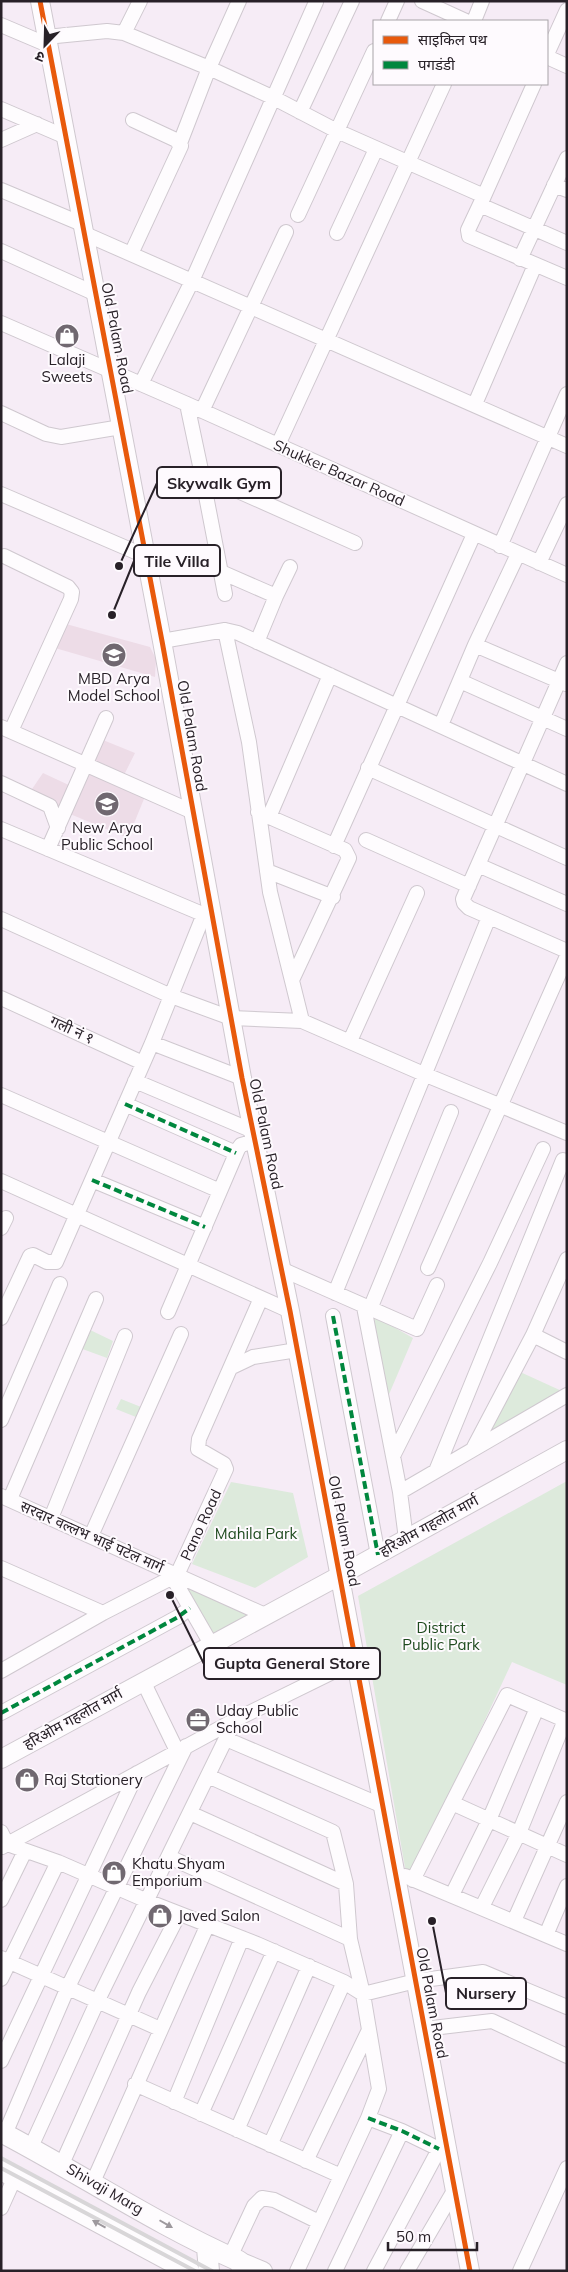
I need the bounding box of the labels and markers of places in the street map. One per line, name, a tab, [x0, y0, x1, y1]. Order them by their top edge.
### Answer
shop icon: Lalaji Sweets	[54, 323, 80, 349]
place label: Lalaji Sweets	[41, 350, 93, 386]
callout: Skywalk Gym	[157, 467, 281, 498]
callout: Tile Villa	[134, 545, 220, 576]
school or university icon: MBD Arya Model School	[101, 642, 127, 668]
place label: MBD Arya Model School	[68, 669, 160, 705]
school or university icon: New Arya Public School	[94, 791, 120, 817]
place label: New Arya Public School	[61, 818, 153, 854]
callout: Gupta General Store	[204, 1648, 380, 1679]
place label: Uday Public School	[216, 1701, 299, 1737]
office icon: Uday Public School	[185, 1707, 211, 1733]
shop icon: Raj Stationery	[14, 1767, 40, 1793]
place label: Raj Stationery	[44, 1770, 143, 1789]
place label: Khatu Shyam Emporium	[132, 1854, 225, 1890]
shop icon: Khatu Shyam Emporium	[101, 1860, 127, 1886]
shop icon: Javed Salon	[147, 1903, 173, 1929]
place label: Javed Salon	[178, 1906, 260, 1925]
callout: Nursery	[446, 1978, 526, 2009]

